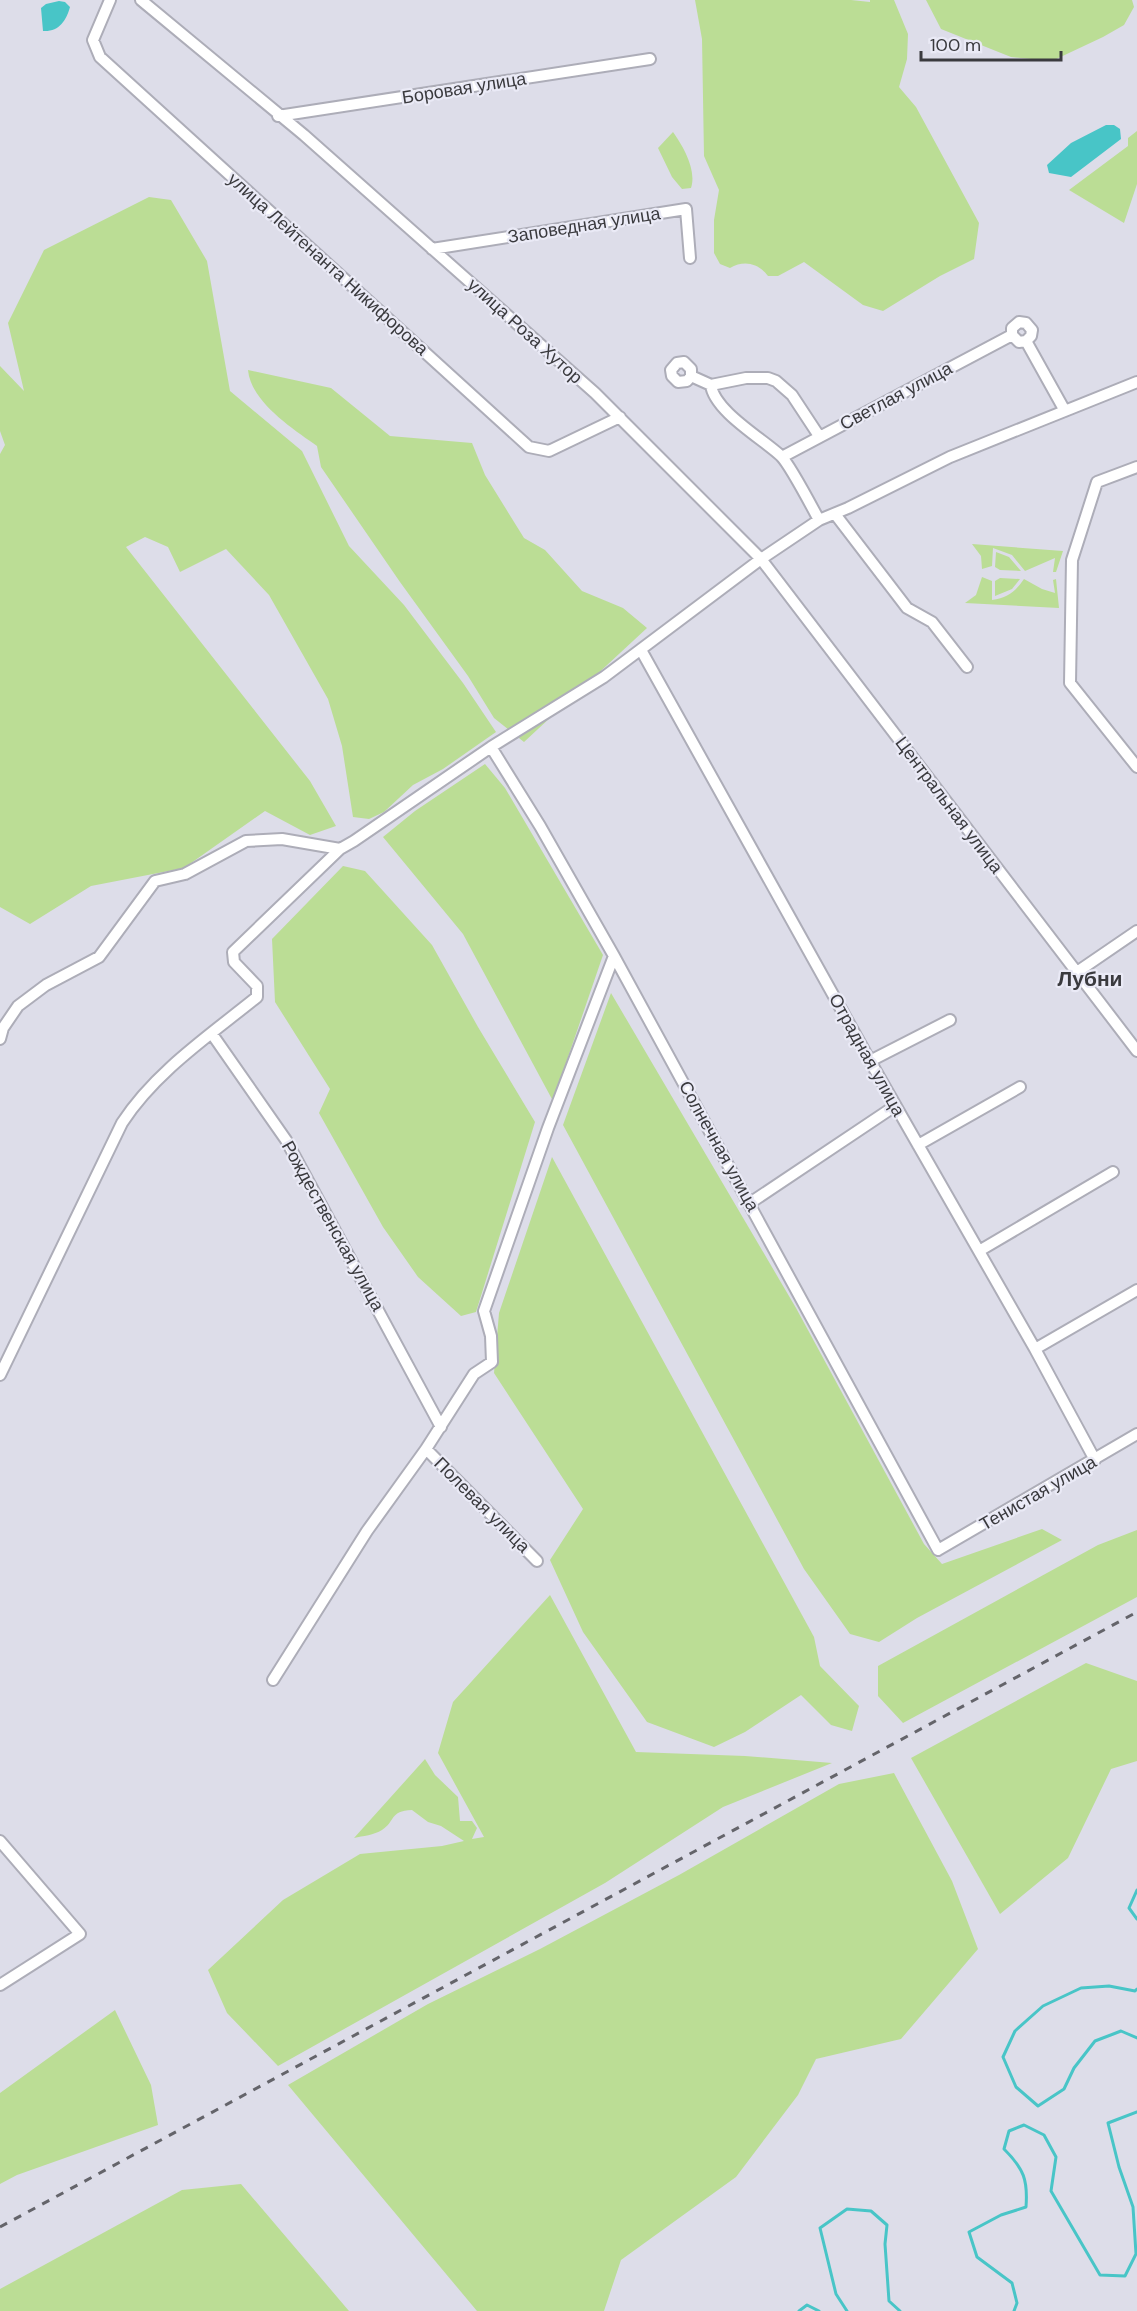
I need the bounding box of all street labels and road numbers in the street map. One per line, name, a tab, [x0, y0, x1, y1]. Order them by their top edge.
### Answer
street label: Боровая улица	[400, 66, 529, 110]
street label: улица Лейтенанта Никифорова	[223, 167, 434, 361]
street label: Заповедная улица	[506, 201, 663, 249]
street label: улица Роза Хутор	[462, 273, 588, 389]
street label: Светлая улица	[836, 356, 957, 436]
street label: Центральная улица	[890, 732, 1009, 879]
street label: Отрадная улица	[823, 989, 911, 1121]
street label: Солнечная улица	[673, 1076, 765, 1216]
street label: Рождественская улица	[276, 1136, 390, 1316]
street label: Тенистая улица	[975, 1449, 1102, 1536]
street label: Полевая улица	[429, 1452, 536, 1559]

